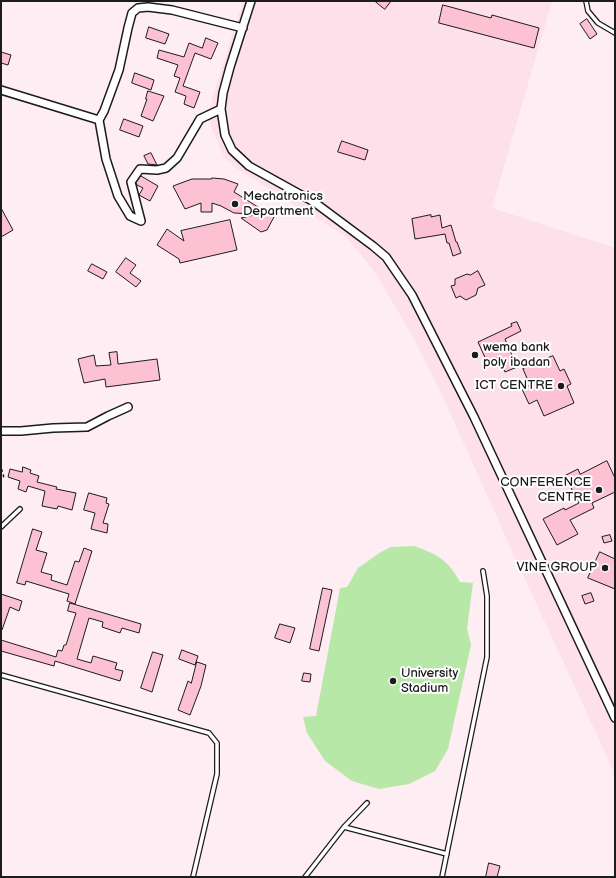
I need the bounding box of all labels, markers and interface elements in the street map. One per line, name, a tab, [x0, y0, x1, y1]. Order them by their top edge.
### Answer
place label: Mechatronics Department	[243, 189, 323, 220]
marker: Mechatronics Department	[230, 199, 240, 209]
place label: wema bank poly ibadan	[483, 340, 550, 371]
marker: wema bank poly ibadan	[470, 350, 480, 360]
place label: ICT CENTRE	[475, 378, 553, 394]
marker: ICT CENTRE	[556, 381, 566, 391]
place label: CONFERENCE CENTRE	[500, 475, 591, 506]
marker: CONFERENCE CENTRE	[594, 485, 604, 495]
place label: VINE GROUP	[516, 560, 597, 576]
marker: VINE GROUP	[600, 563, 610, 573]
place label: University Stadium	[401, 666, 458, 697]
marker: University Stadium	[388, 676, 398, 686]

